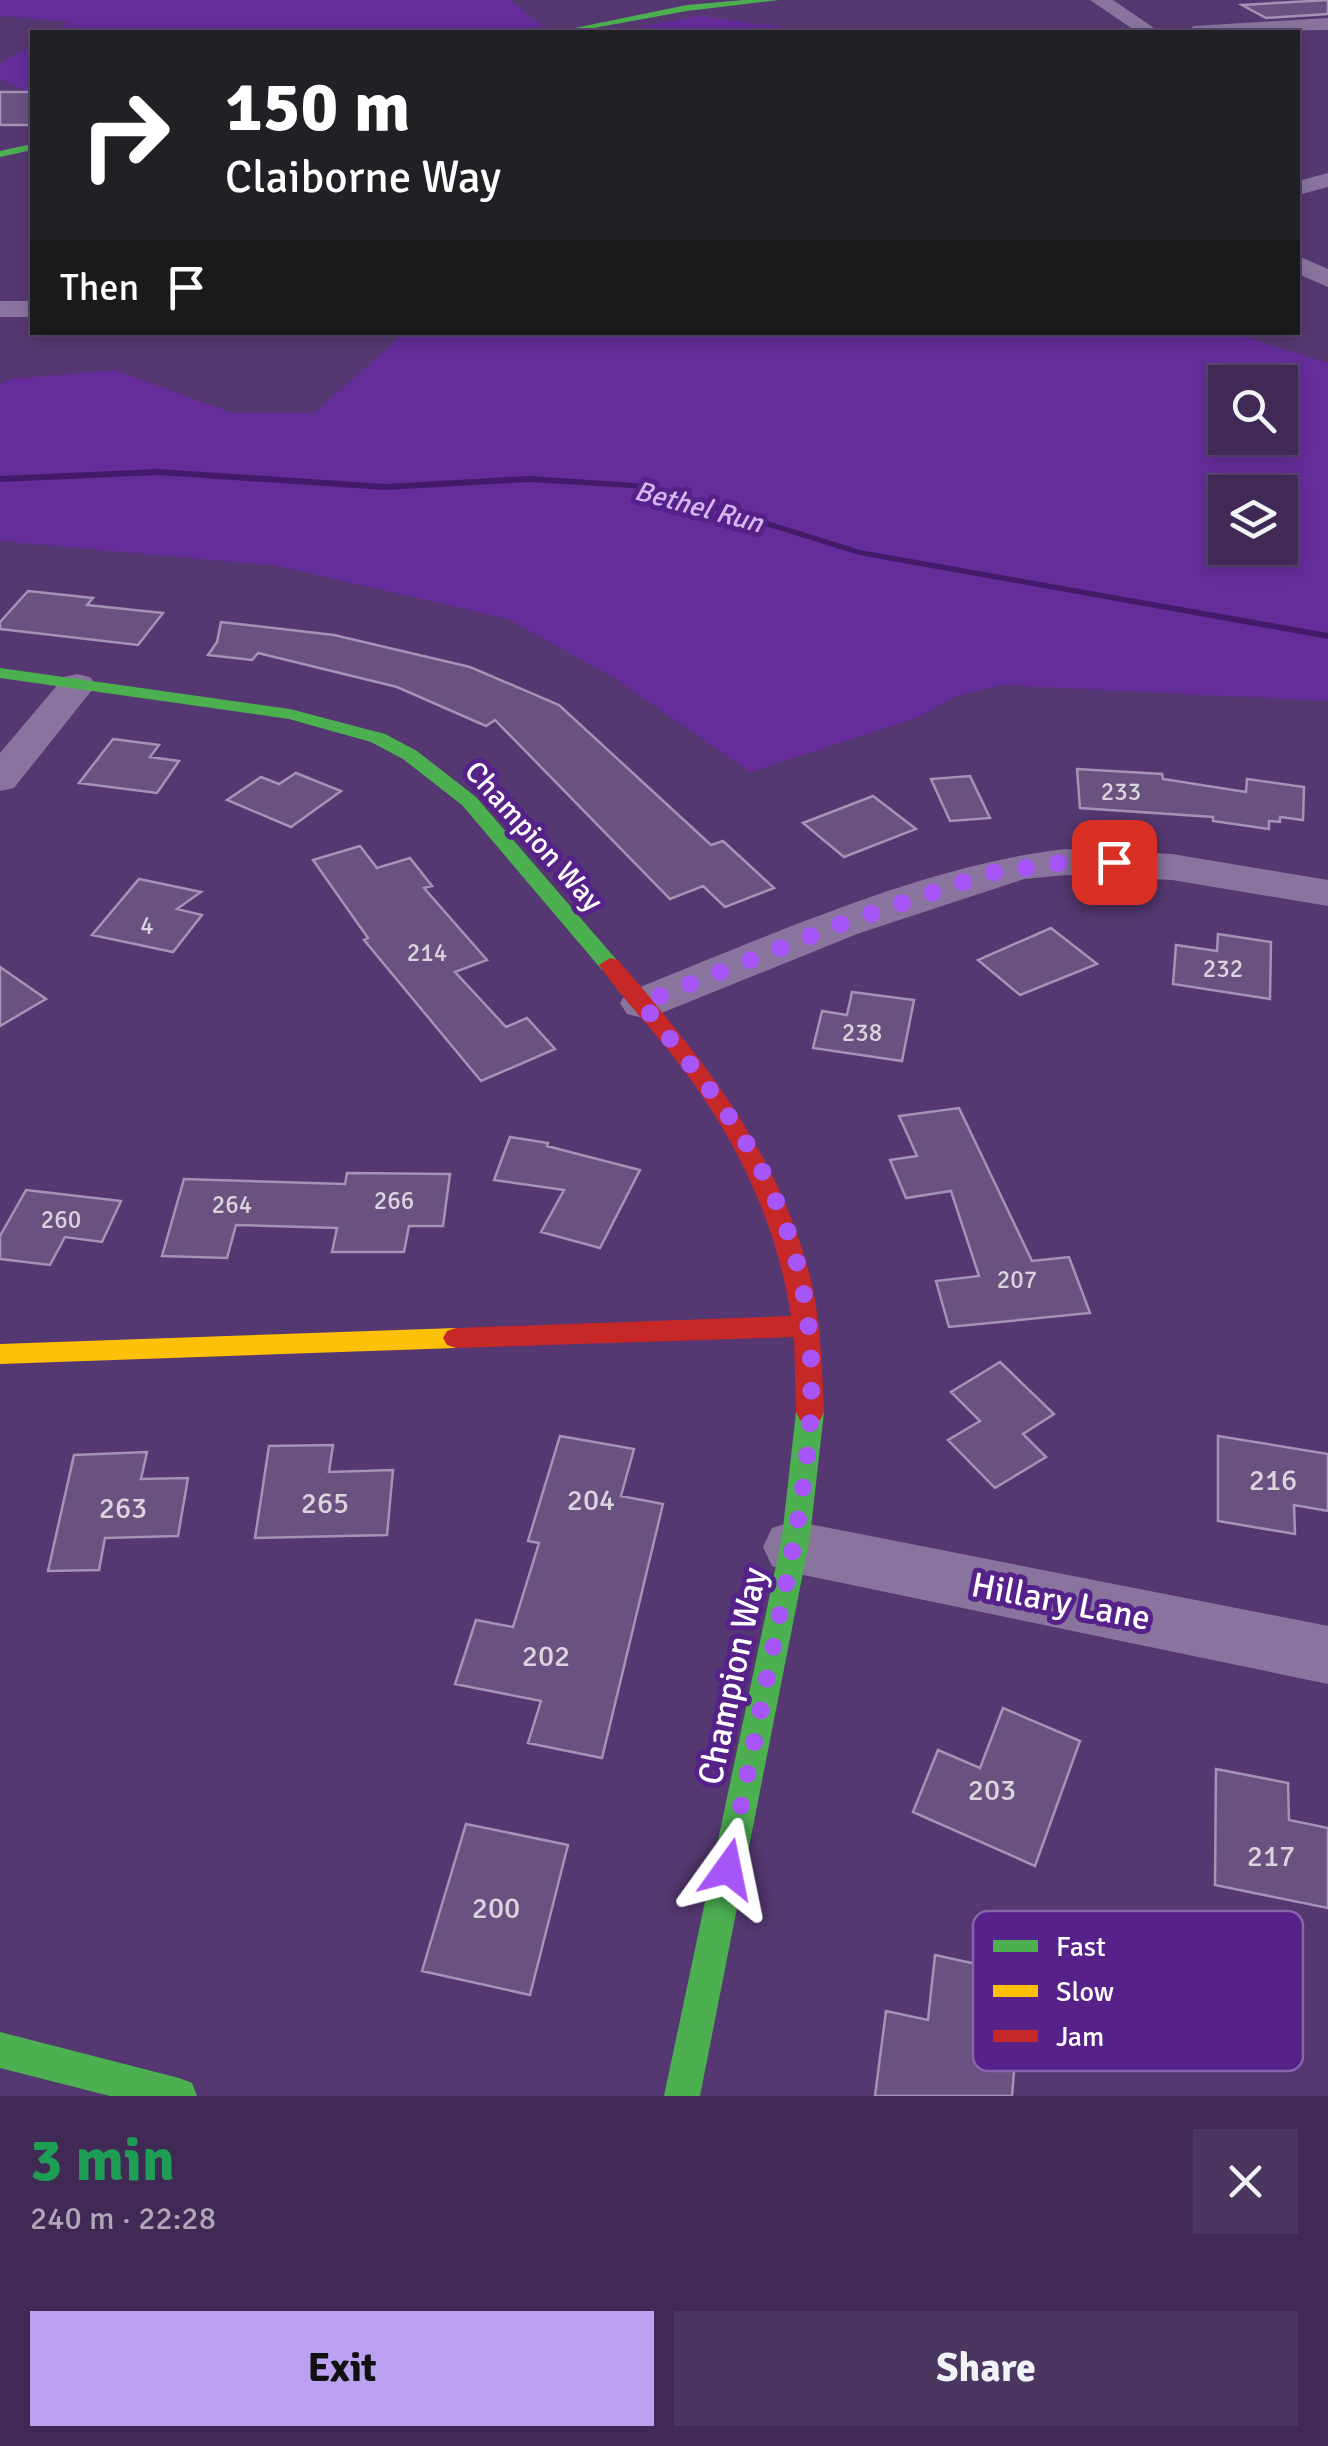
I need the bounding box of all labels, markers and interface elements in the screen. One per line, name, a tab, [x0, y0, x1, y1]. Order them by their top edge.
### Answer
text: 150 m	[225, 64, 410, 150]
icon: right	[60, 70, 190, 200]
text: Claiborne Way	[225, 150, 501, 205]
icon: arrive	[159, 260, 214, 315]
text: Then	[60, 264, 139, 311]
map controls	[1208, 365, 1298, 565]
button: search	[1208, 365, 1298, 455]
water label: Bethel Run	[631, 474, 767, 541]
button: layers	[1208, 475, 1298, 565]
street label: Champion Way	[457, 754, 611, 919]
house number: 233	[1101, 776, 1141, 807]
pin	[1072, 820, 1157, 905]
icon: arrive	[1087, 835, 1142, 890]
house number: 4	[140, 910, 154, 941]
house number: 214	[407, 937, 447, 968]
house number: 232	[1203, 953, 1243, 984]
house number: 238	[842, 1017, 882, 1048]
house number: 266	[374, 1185, 414, 1216]
house number: 264	[212, 1189, 252, 1220]
house number: 260	[41, 1204, 81, 1235]
house number: 207	[997, 1264, 1037, 1295]
house number: 216	[1249, 1462, 1297, 1499]
house number: 204	[567, 1482, 615, 1519]
house number: 265	[301, 1485, 349, 1522]
house number: 263	[99, 1490, 147, 1527]
street label: Hillary Lane	[968, 1563, 1154, 1640]
street label: Champion Way	[688, 1564, 776, 1789]
house number: 202	[522, 1638, 570, 1675]
house number: 203	[968, 1772, 1016, 1809]
position arrow	[676, 1817, 780, 1921]
house number: 217	[1247, 1838, 1295, 1875]
house number: 200	[472, 1890, 520, 1927]
legend	[973, 1911, 1303, 2071]
text: Fast	[1056, 1930, 1106, 1964]
text: Slow	[1056, 1975, 1114, 2009]
text: Jam	[1056, 2020, 1104, 2054]
text: 3 min	[30, 2124, 175, 2198]
button: close	[1193, 2129, 1298, 2234]
text: 240 m · 22:28	[30, 2199, 216, 2238]
button: Exit	[30, 2311, 654, 2426]
button: Share	[674, 2311, 1298, 2426]

